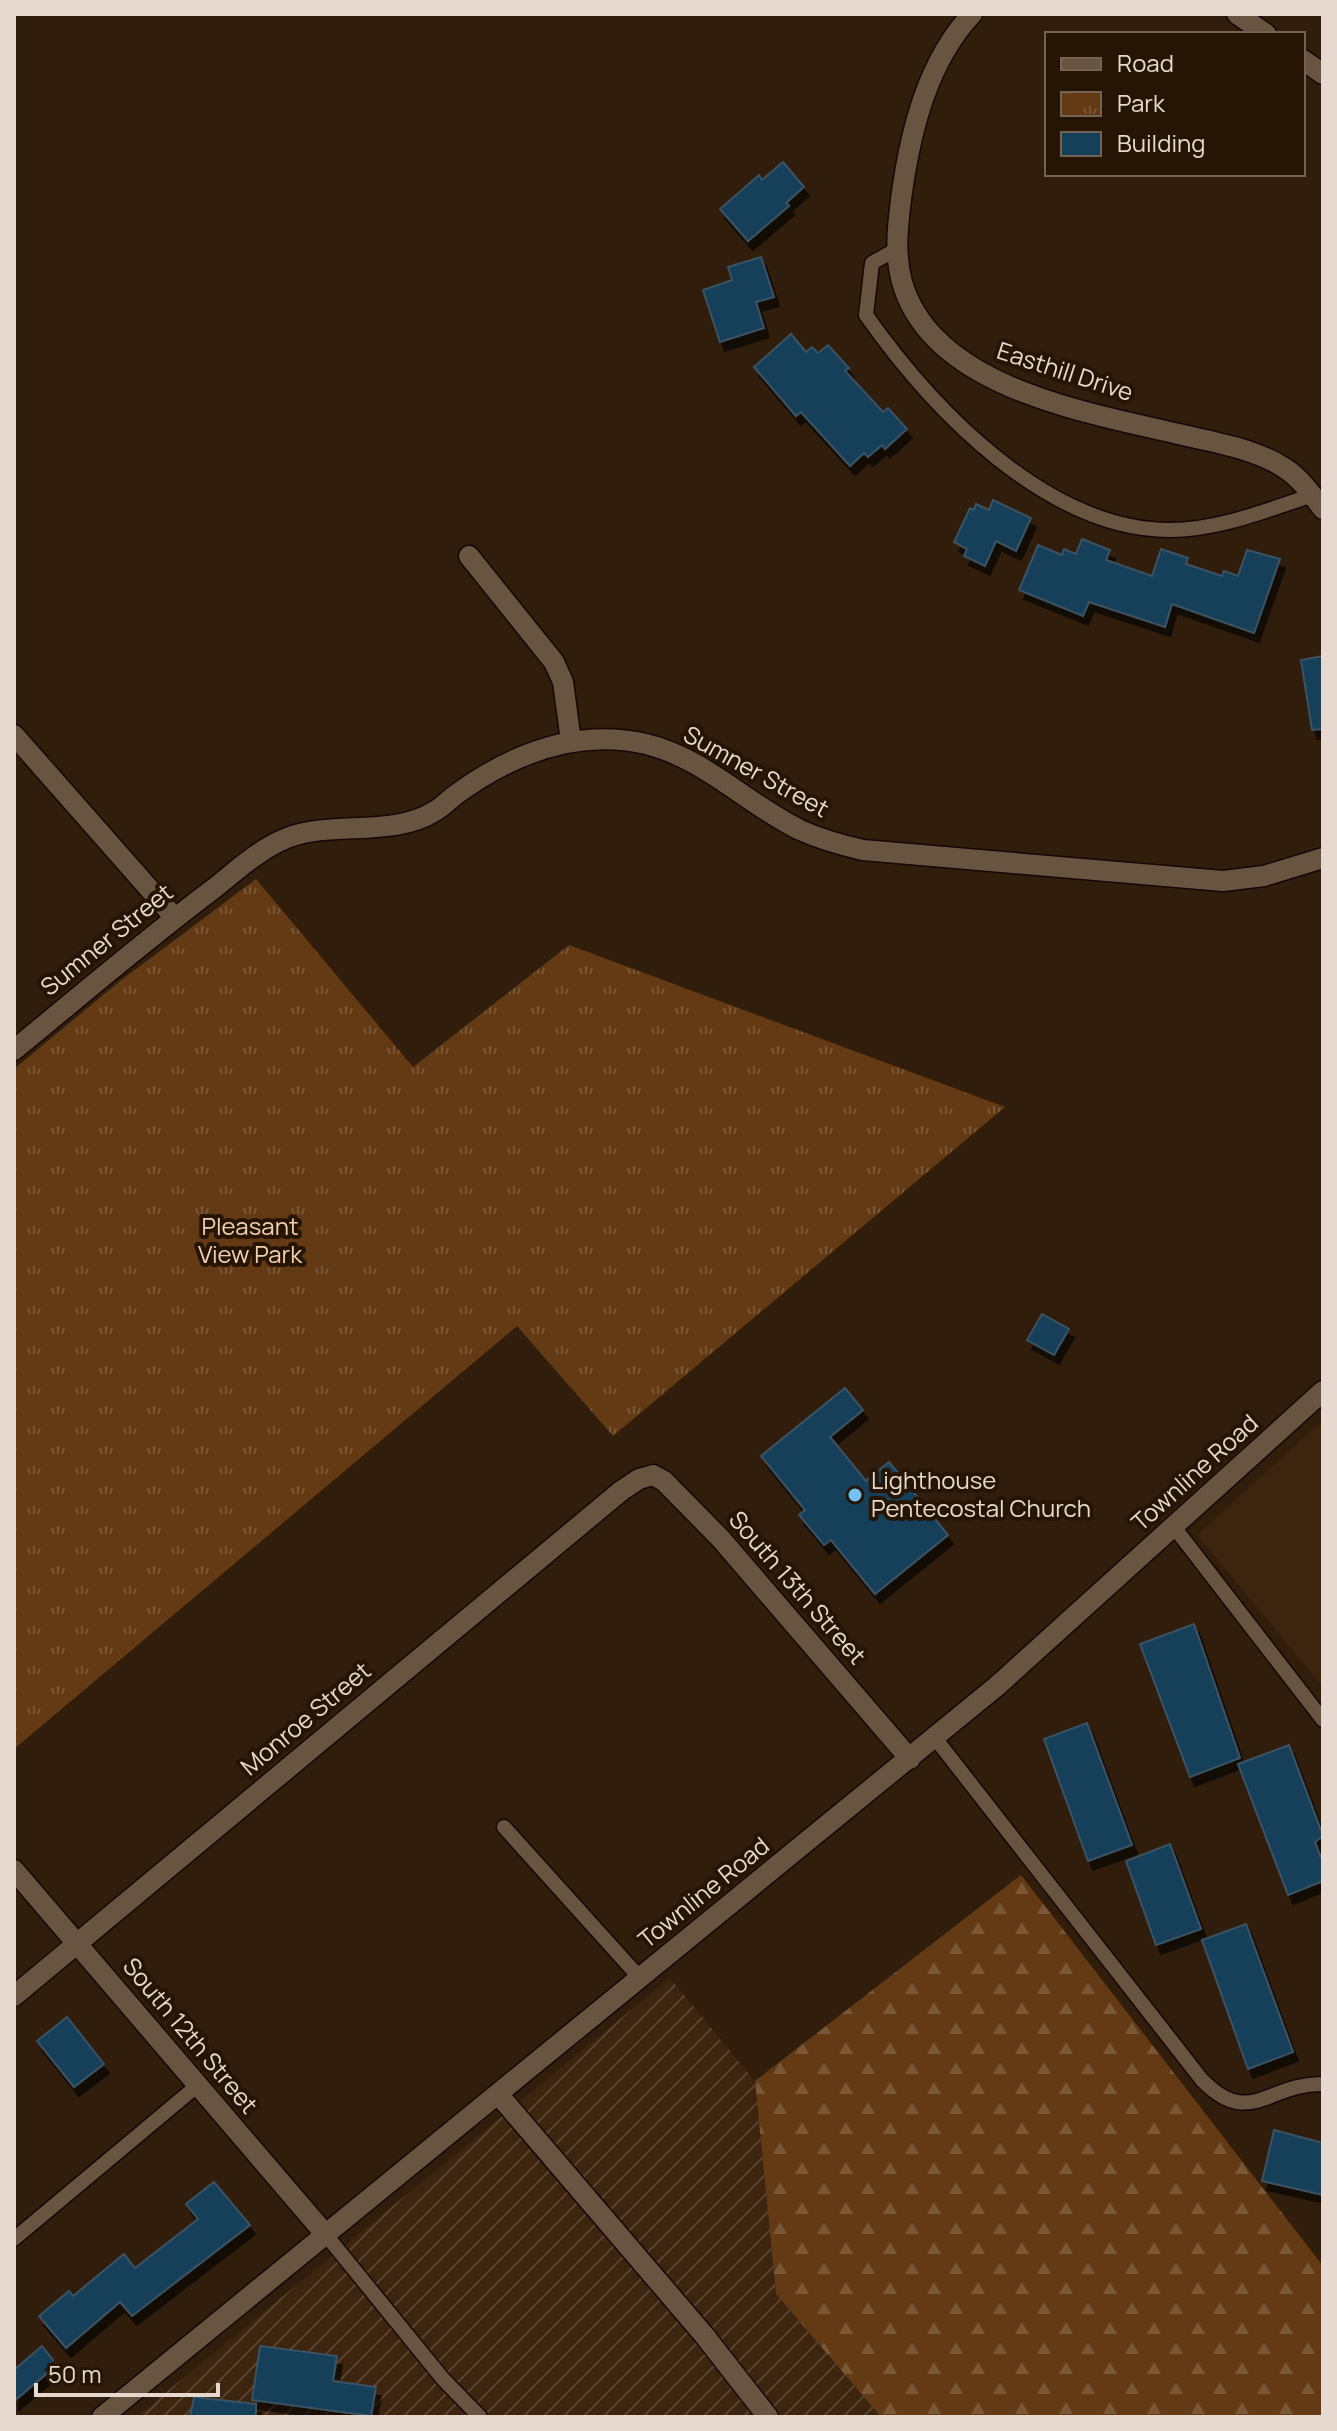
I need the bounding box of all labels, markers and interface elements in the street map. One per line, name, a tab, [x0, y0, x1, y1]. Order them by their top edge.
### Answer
legend	[1045, 32, 1305, 176]
text: Road	[1117, 46, 1174, 79]
text: Park	[1117, 86, 1166, 119]
text: Building	[1117, 126, 1205, 159]
street label: Easthill Drive	[993, 333, 1138, 408]
street label: Sumner Street	[678, 717, 835, 824]
street label: Sumner Street	[33, 875, 179, 1002]
park label: Pleasant View Park	[198, 1209, 303, 1270]
street label: Townline Road	[1124, 1406, 1264, 1538]
place label: Lighthouse Pentecostal Church	[871, 1463, 1091, 1524]
marker: Lighthouse Pentecostal Church	[846, 1486, 864, 1504]
street label: South 13th Street	[722, 1503, 874, 1671]
street label: Monroe Street	[233, 1654, 377, 1782]
street label: Townline Road	[631, 1829, 776, 1955]
street label: South 12th Street	[116, 1950, 266, 2120]
scale bar	[36, 2347, 218, 2397]
text: 50 m	[48, 2357, 102, 2390]

